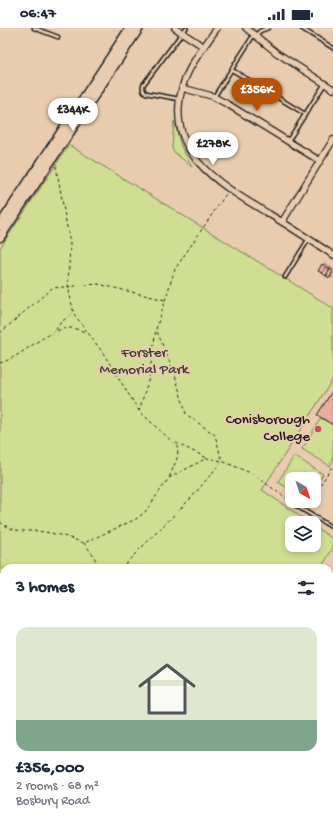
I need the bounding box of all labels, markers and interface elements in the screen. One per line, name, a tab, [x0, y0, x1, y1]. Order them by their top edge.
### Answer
text: 06:47	[20, 5, 56, 23]
pin: £356K	[229, 78, 285, 112]
text: £356K	[240, 83, 274, 98]
pin: £344K	[45, 98, 101, 132]
text: £344K	[57, 103, 89, 118]
pin: £278K	[185, 132, 241, 166]
text: £278K	[196, 137, 230, 152]
park label: Forster Memorial Park	[100, 344, 190, 379]
place label: Conisborough College	[226, 411, 310, 446]
marker: Conisborough College	[313, 424, 323, 434]
north arrow	[285, 472, 321, 508]
map controls	[285, 472, 321, 552]
button: layers	[285, 516, 321, 552]
icon: filters	[295, 577, 317, 599]
text: 3 homes	[16, 578, 74, 598]
icon: home	[131, 653, 203, 725]
text: £356,000	[16, 759, 84, 779]
text: 2 rooms · 68 m²	[16, 779, 99, 794]
text: Bosbury Road	[16, 794, 90, 809]

